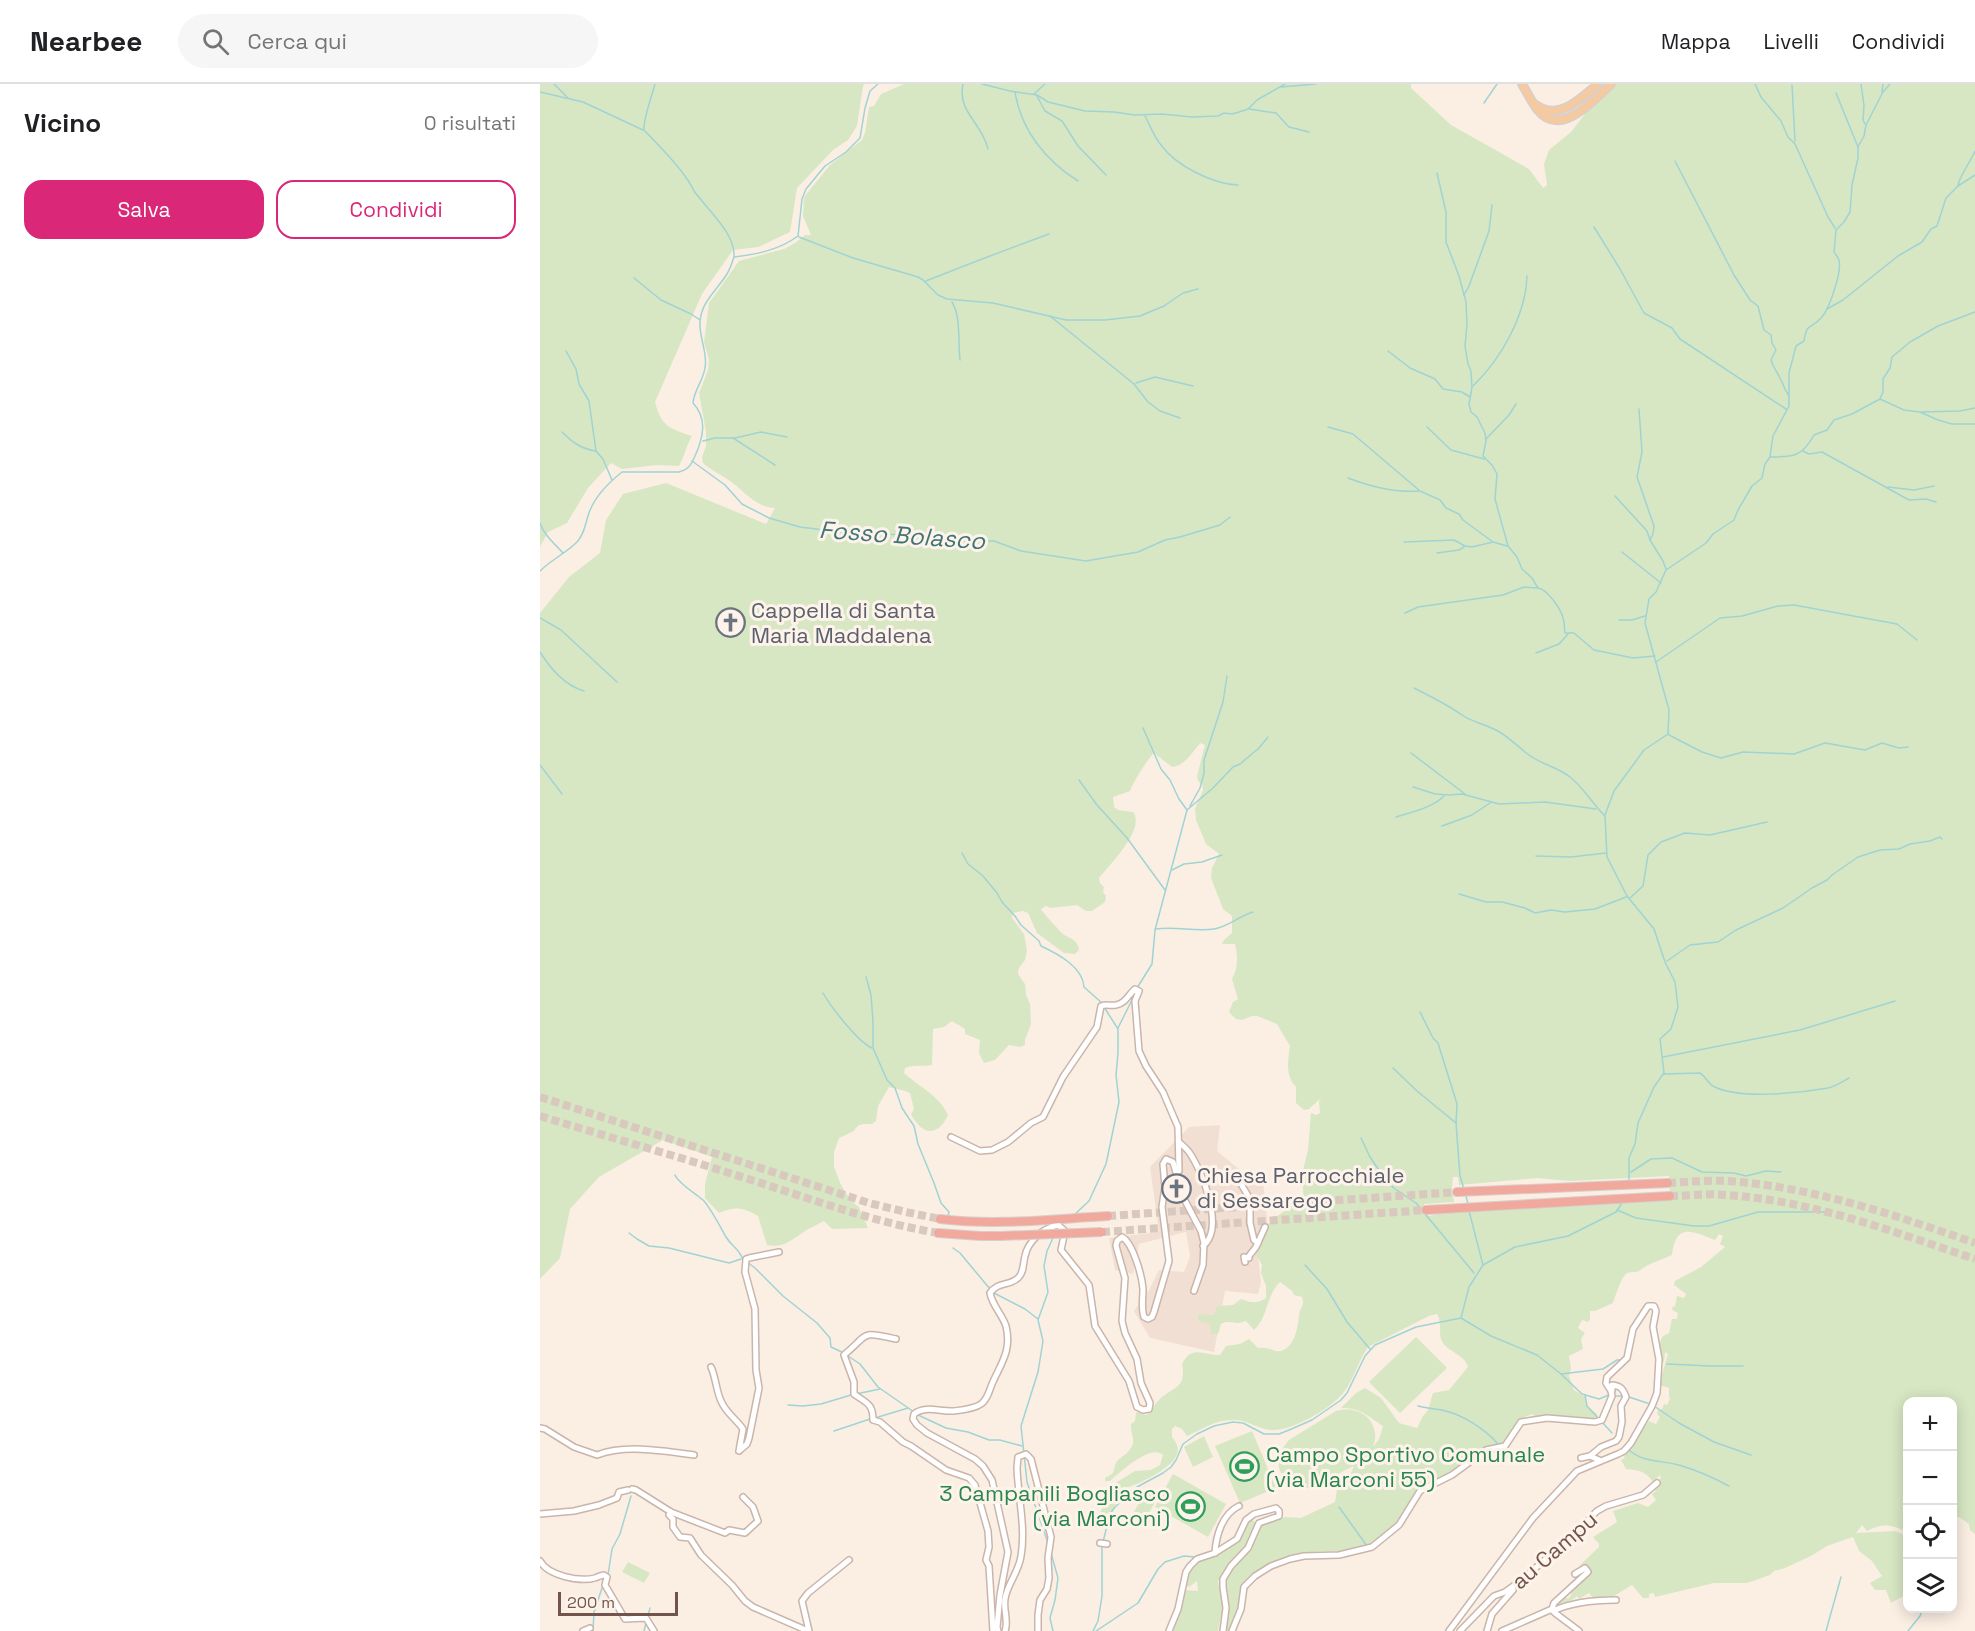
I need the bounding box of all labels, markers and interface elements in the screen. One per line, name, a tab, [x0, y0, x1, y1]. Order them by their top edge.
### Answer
search box	[178, 14, 598, 68]
text: Nearbee	[30, 23, 142, 59]
icon: search	[199, 25, 232, 58]
text: Cerca qui	[247, 27, 347, 55]
text: Mappa	[1661, 28, 1730, 55]
text: Livelli	[1763, 28, 1819, 55]
text: Condividi	[1852, 28, 1945, 55]
text: Vicino	[24, 106, 101, 140]
text: 0 risultati	[424, 110, 516, 136]
button: Salva	[24, 180, 264, 239]
button: Condividi	[276, 180, 516, 239]
water label: Fosso Bolasco	[818, 514, 987, 556]
place label: Cappella di Santa Maria Maddalena	[751, 596, 936, 649]
church icon: Cappella di Santa Maria Maddalena	[714, 607, 746, 639]
place label: Chiesa Parrocchiale di Sessarego	[1197, 1161, 1405, 1214]
church icon: Chiesa Parrocchiale di Sessarego	[1160, 1172, 1192, 1204]
map controls	[1903, 1397, 1957, 1613]
button: +	[1903, 1397, 1957, 1451]
place label: Campo Sportivo Comunale (via Marconi 55)	[1266, 1440, 1545, 1493]
sports icon: Campo Sportivo Comunale (via Marconi 55)	[1229, 1451, 1261, 1483]
button: −	[1903, 1451, 1957, 1505]
place label: 3 Campanili Bogliasco (via Marconi)	[939, 1479, 1170, 1532]
sports icon: 3 Campanili Bogliasco (via Marconi)	[1175, 1490, 1207, 1522]
street label: au Campu	[1505, 1505, 1603, 1595]
button: locate	[1903, 1505, 1957, 1559]
button: layers	[1903, 1559, 1957, 1613]
scale bar	[558, 1589, 678, 1616]
text: 200 m	[567, 1592, 615, 1613]

